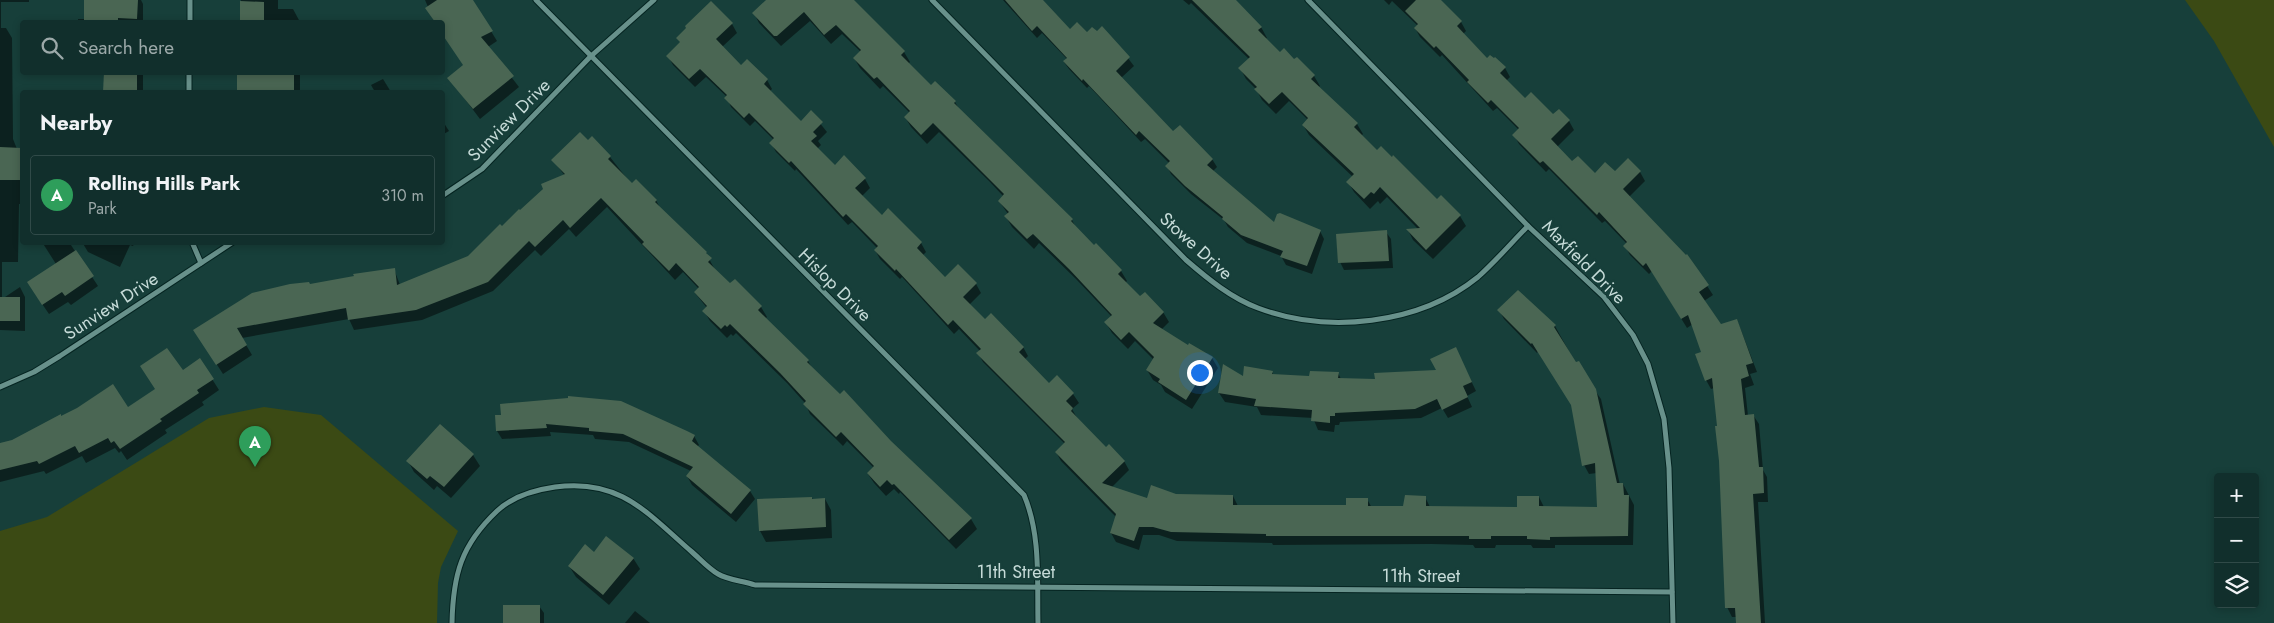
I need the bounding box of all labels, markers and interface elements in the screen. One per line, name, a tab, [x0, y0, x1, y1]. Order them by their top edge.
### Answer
search box	[20, 20, 445, 75]
icon: search	[38, 34, 66, 62]
text: Search here	[78, 34, 174, 61]
street label: Sunview Drive	[462, 73, 556, 167]
text: Nearby	[40, 108, 112, 138]
text: Rolling Hills Park	[88, 170, 240, 197]
text: A	[51, 184, 63, 207]
text: 310 m	[381, 184, 424, 207]
text: Park	[88, 197, 117, 220]
street label: Stowe Drive	[1154, 206, 1238, 286]
street label: Maxfield Drive	[1536, 214, 1632, 310]
street label: Hislop Drive	[792, 242, 878, 328]
street label: Sunview Drive	[59, 266, 163, 346]
your location	[1187, 360, 1213, 386]
pin: A	[239, 426, 271, 467]
map controls	[2214, 473, 2259, 608]
button: +	[2214, 473, 2259, 518]
button: −	[2214, 518, 2259, 563]
street label: 11th Street	[977, 559, 1056, 585]
street label: 11th Street	[1382, 563, 1461, 589]
button: layers	[2214, 563, 2259, 608]

